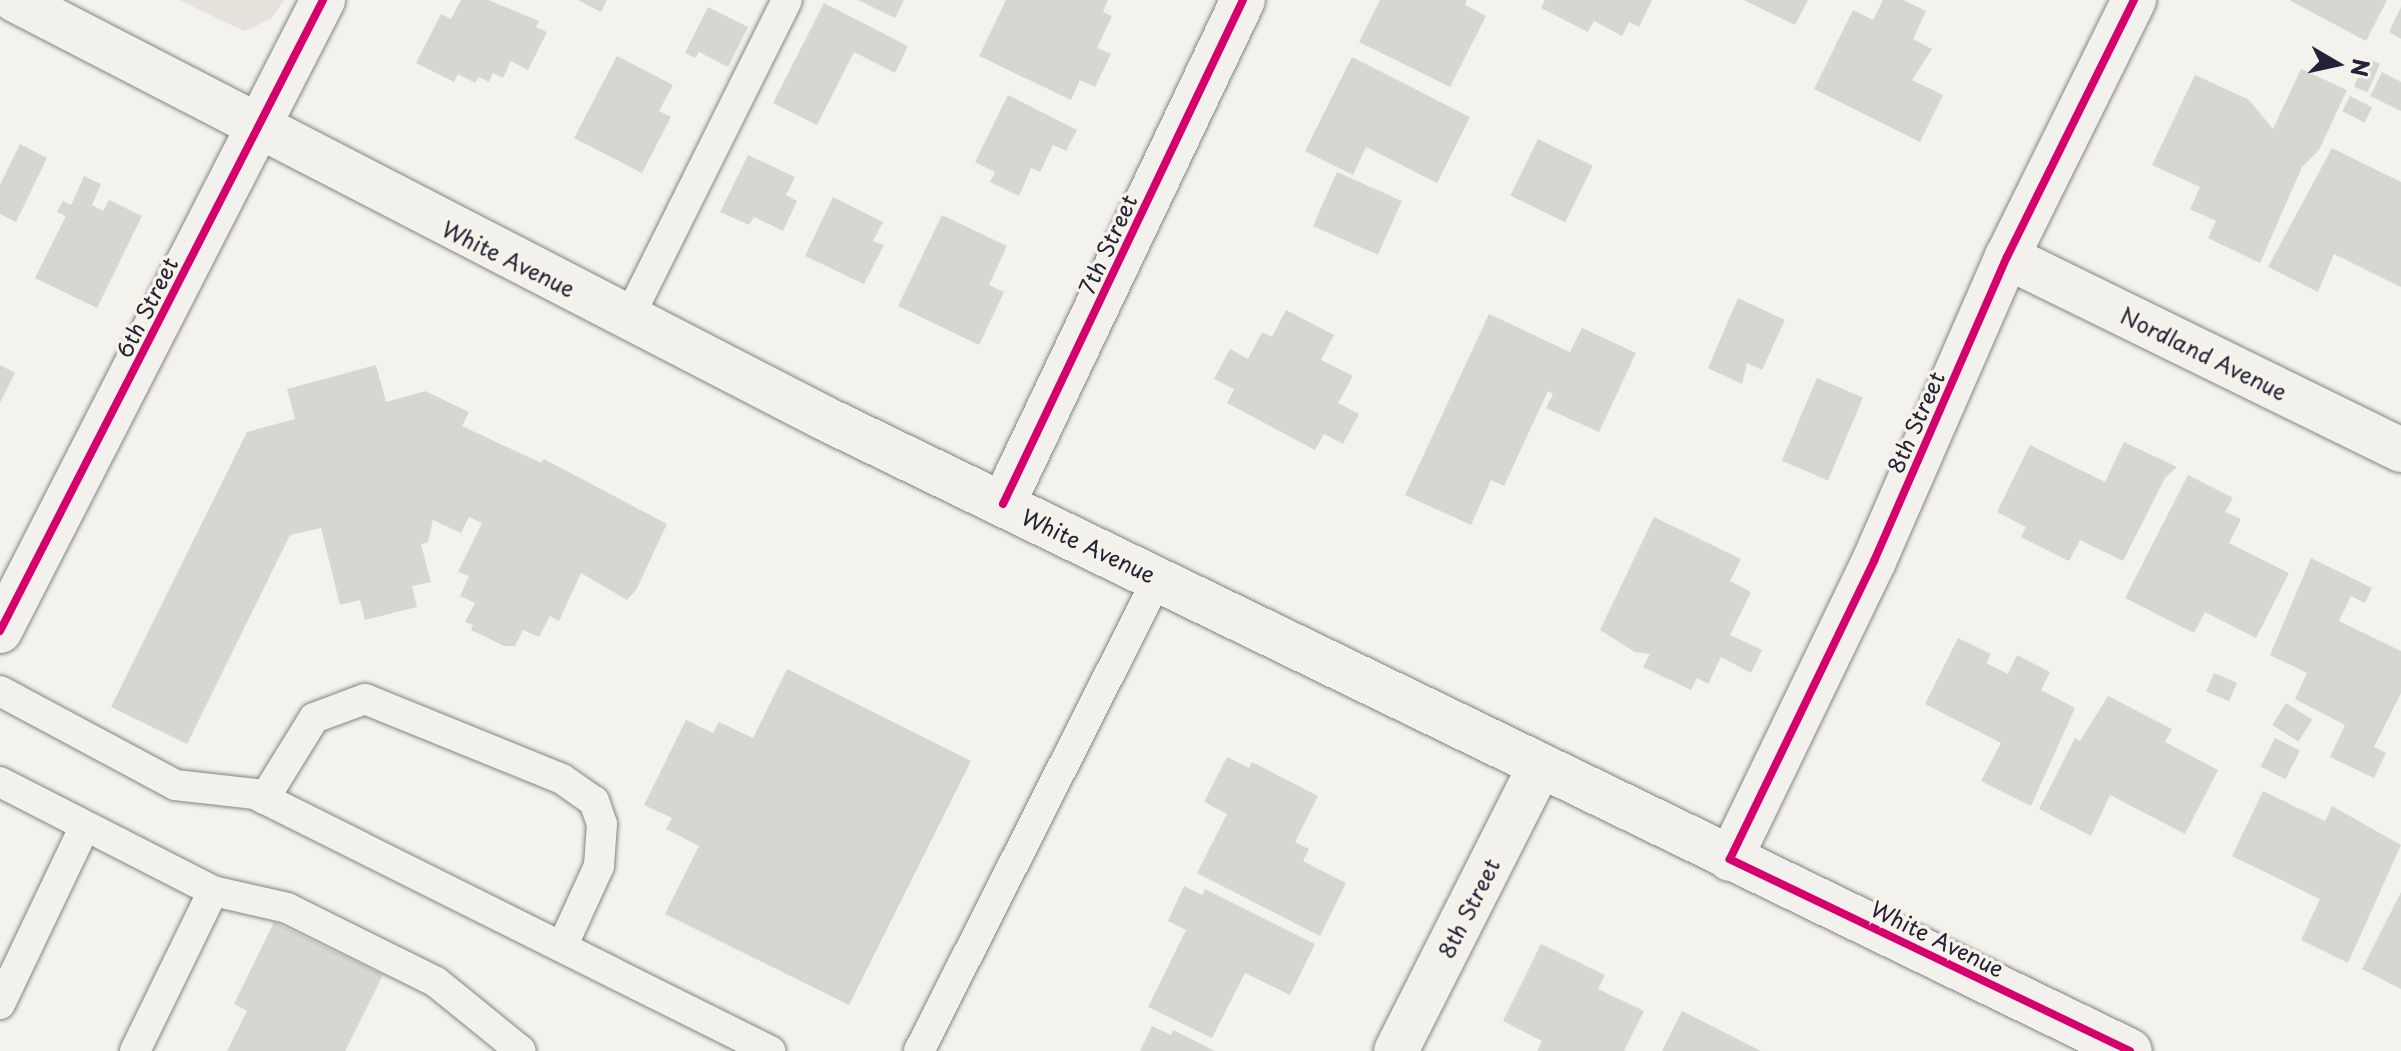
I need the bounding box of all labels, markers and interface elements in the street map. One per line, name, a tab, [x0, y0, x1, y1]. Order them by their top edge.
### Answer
north arrow	[2297, 24, 2377, 104]
text: N	[2344, 57, 2379, 79]
street label: 7th Street	[1072, 190, 1142, 298]
street label: White Avenue	[439, 215, 579, 301]
street label: 6th Street	[109, 252, 183, 362]
street label: Nordland Avenue	[2117, 301, 2291, 405]
street label: 8th Street	[1881, 367, 1949, 477]
street label: White Avenue	[1018, 503, 1160, 587]
street label: 8th Street	[1432, 854, 1504, 962]
street label: White Avenue	[1868, 895, 2008, 981]

